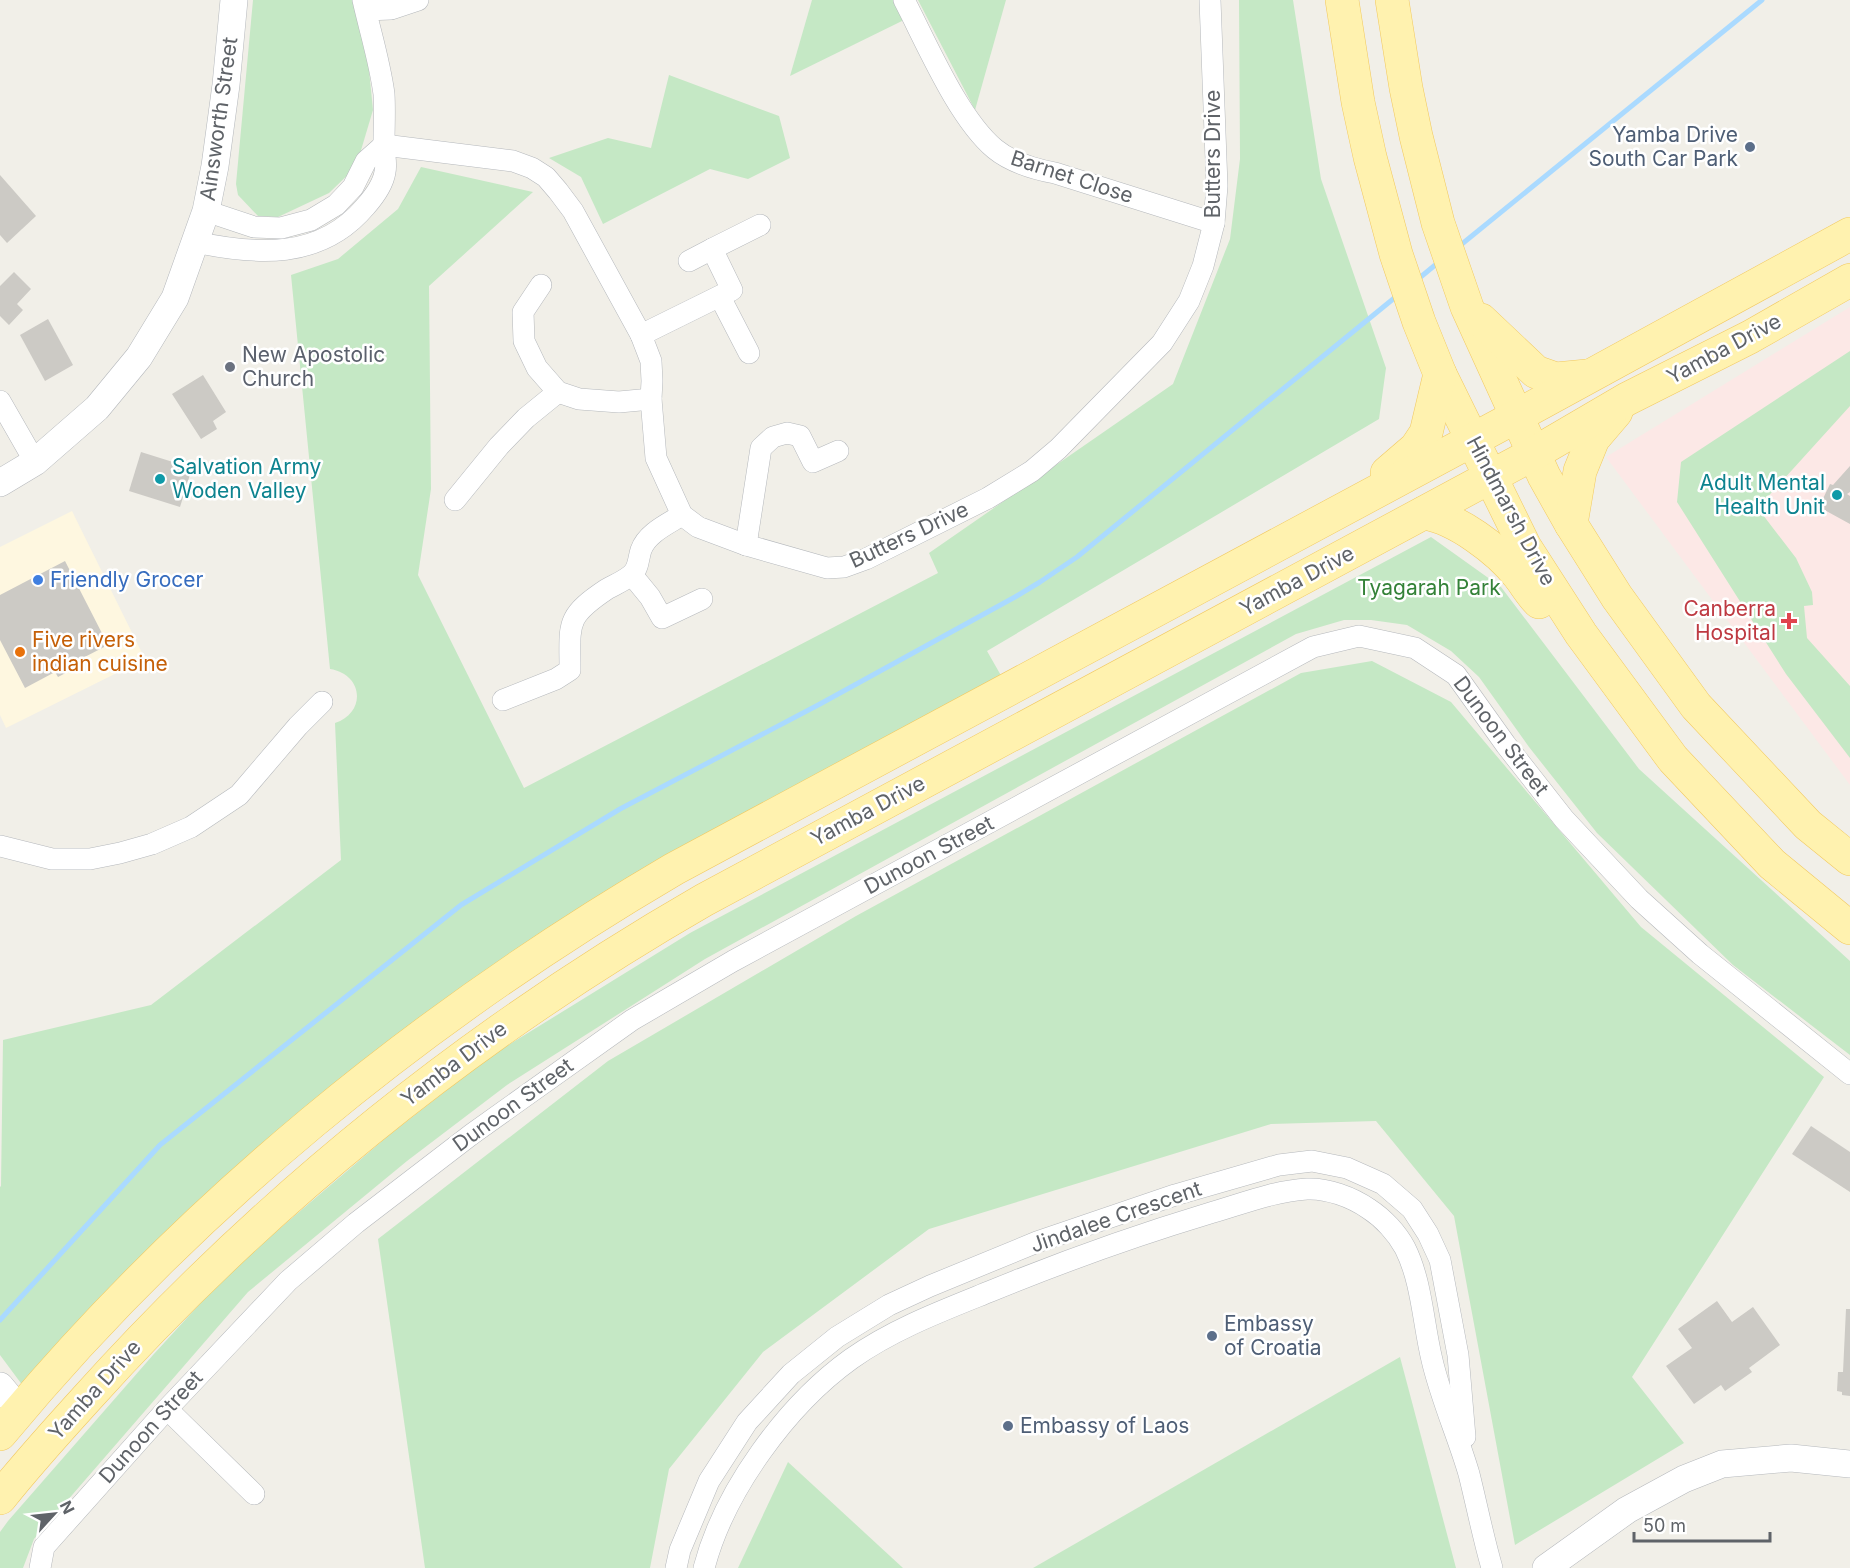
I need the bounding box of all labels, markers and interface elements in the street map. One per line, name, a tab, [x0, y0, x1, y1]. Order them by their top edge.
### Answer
street label: Ainsworth Street	[195, 35, 242, 202]
street label: Butters Drive	[1200, 90, 1225, 218]
place label: Yamba Drive South Car Park	[1588, 122, 1738, 171]
marker: Yamba Drive South Car Park	[1743, 140, 1757, 154]
street label: Barnet Close	[1008, 145, 1137, 208]
street label: Yamba Drive	[1662, 308, 1785, 389]
place label: New Apostolic Church	[242, 342, 385, 391]
marker: New Apostolic Church	[223, 360, 237, 374]
street label: Hindmarsh Drive	[1462, 432, 1561, 590]
place label: Salvation Army Woden Valley	[172, 454, 322, 503]
place label: Adult Mental Health Unit	[1700, 470, 1825, 519]
marker: Salvation Army Woden Valley	[153, 472, 167, 486]
marker: Adult Mental Health Unit	[1830, 488, 1844, 502]
street label: Butters Drive	[845, 496, 972, 573]
street label: Yamba Drive	[1235, 540, 1358, 621]
place label: Friendly Grocer	[50, 567, 204, 592]
marker: Friendly Grocer	[31, 573, 45, 587]
park label: Tyagarah Park	[1357, 575, 1501, 600]
place label: Canberra Hospital	[1683, 596, 1776, 645]
marker: Canberra Hospital	[1780, 612, 1798, 630]
place label: Five rivers indian cuisine	[32, 627, 168, 676]
marker: Five rivers indian cuisine	[13, 645, 27, 659]
street label: Dunoon Street	[1448, 671, 1554, 800]
street label: Yamba Drive	[806, 770, 929, 851]
street label: Dunoon Street	[860, 810, 998, 899]
street label: Yamba Drive	[396, 1016, 511, 1111]
street label: Dunoon Street	[448, 1052, 578, 1157]
street label: Jindalee Crescent	[1027, 1175, 1205, 1258]
place label: Embassy of Croatia	[1224, 1311, 1322, 1360]
marker: Embassy of Croatia	[1205, 1329, 1219, 1343]
street label: Yamba Drive	[43, 1335, 146, 1445]
street label: Dunoon Street	[94, 1365, 208, 1488]
place label: Embassy of Laos	[1020, 1413, 1189, 1438]
marker: Embassy of Laos	[1001, 1419, 1015, 1433]
north arrow	[24, 1484, 84, 1544]
text: N	[56, 1497, 79, 1517]
scale bar	[1634, 1505, 1770, 1543]
text: 50 m	[1643, 1515, 1686, 1536]

